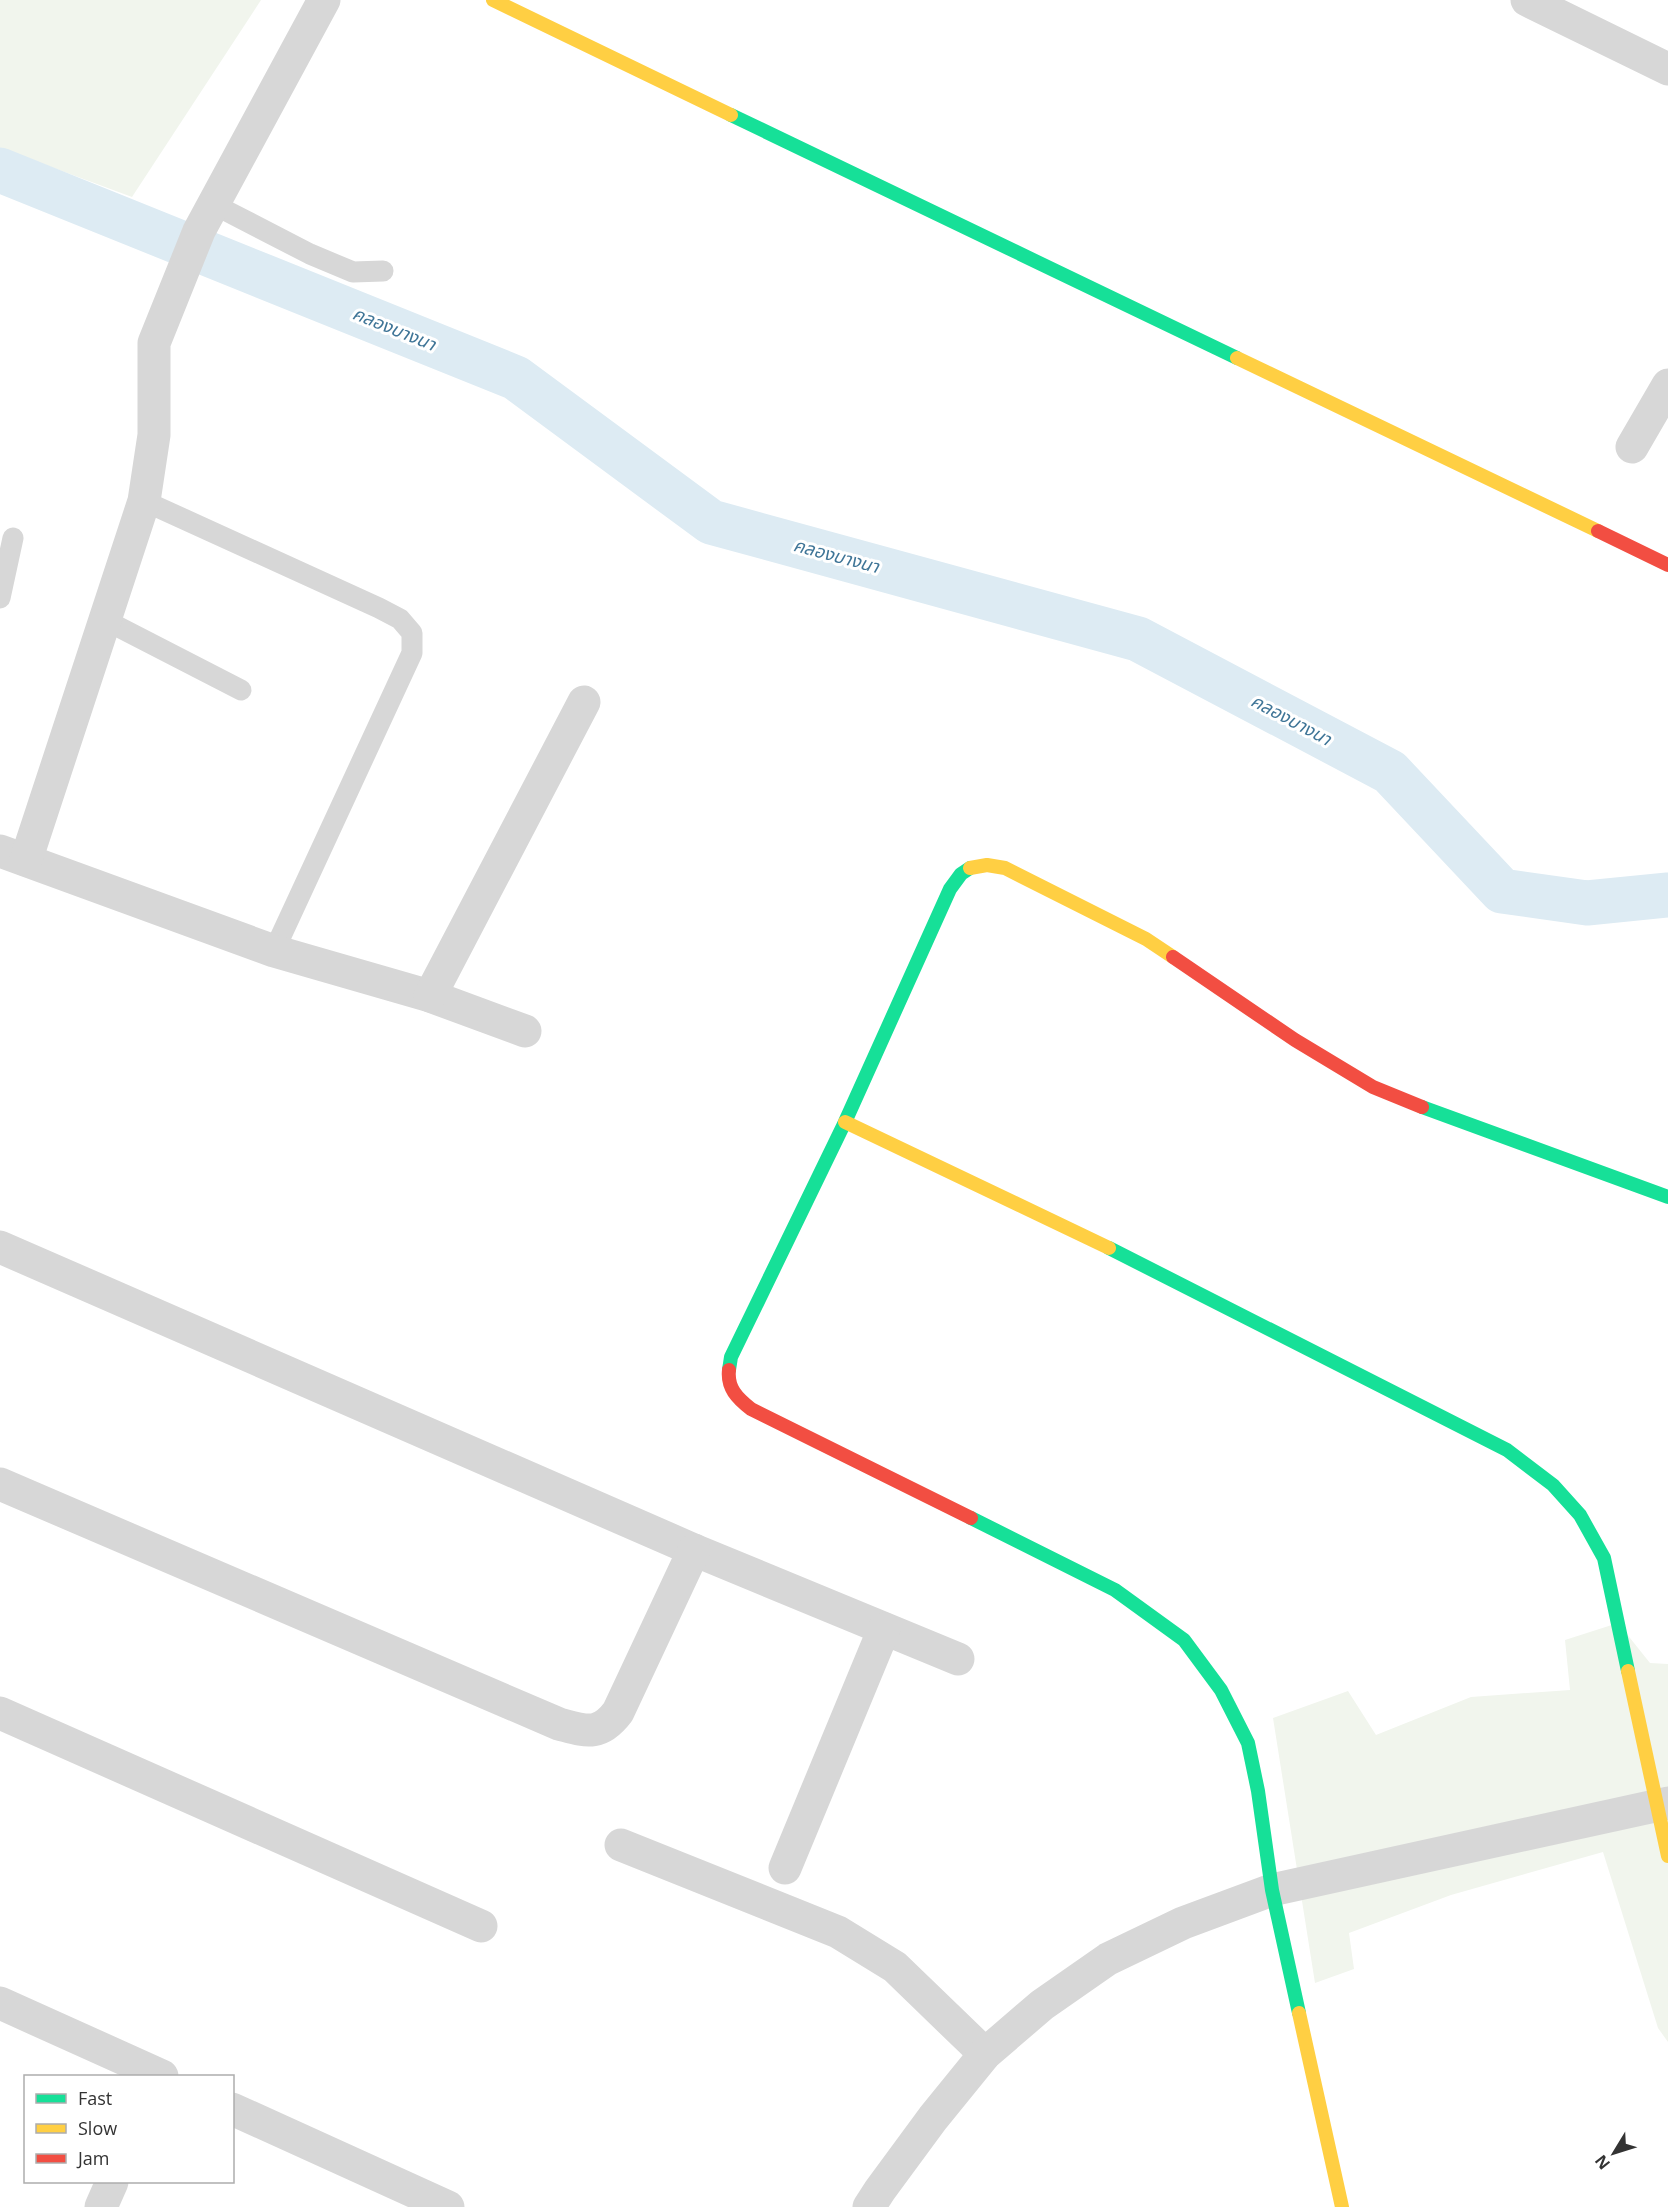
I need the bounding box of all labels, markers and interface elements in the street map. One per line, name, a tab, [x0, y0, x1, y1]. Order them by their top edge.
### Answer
water label: คลองบางนา	[349, 301, 440, 356]
water label: คลองบางนา	[791, 532, 882, 578]
water label: คลองบางนา	[1247, 688, 1336, 751]
legend	[24, 2075, 234, 2183]
text: Fast	[78, 2086, 112, 2110]
text: Slow	[78, 2116, 117, 2140]
north arrow	[1584, 2123, 1644, 2183]
text: Jam	[76, 2146, 110, 2170]
text: N	[1590, 2150, 1615, 2174]

